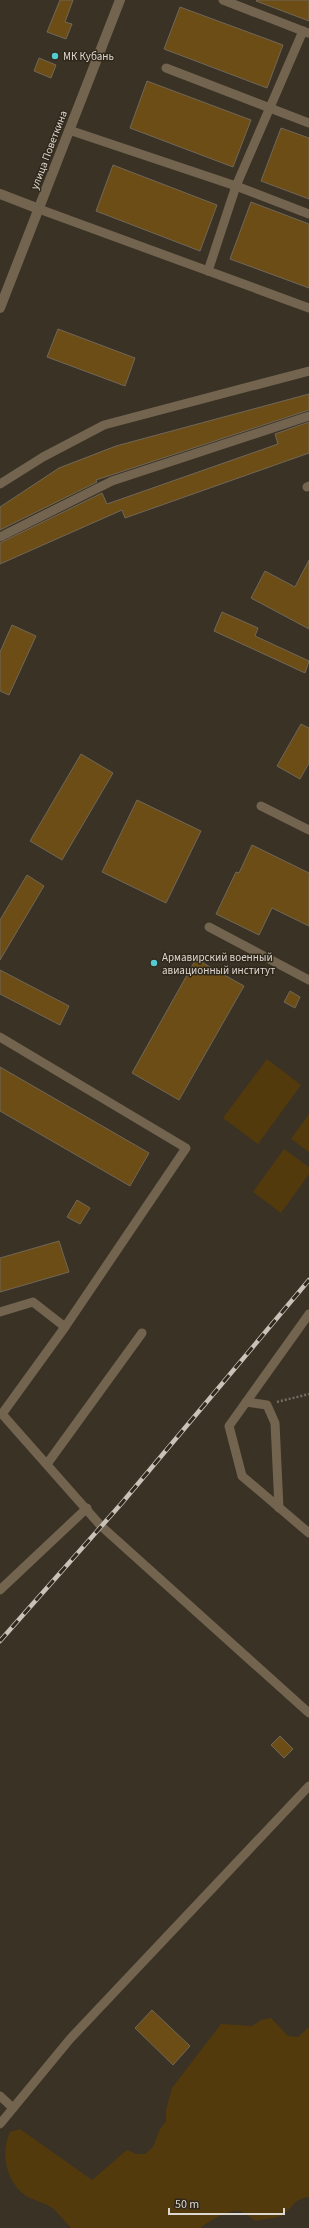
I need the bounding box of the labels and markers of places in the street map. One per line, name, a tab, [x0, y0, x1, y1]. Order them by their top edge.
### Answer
place label: МК Кубань	[63, 49, 114, 64]
marker: МК Кубань	[50, 51, 60, 61]
place label: Армавирский военный авиационный институт	[162, 950, 275, 978]
marker: Армавирский военный авиационный институт	[149, 958, 159, 968]

